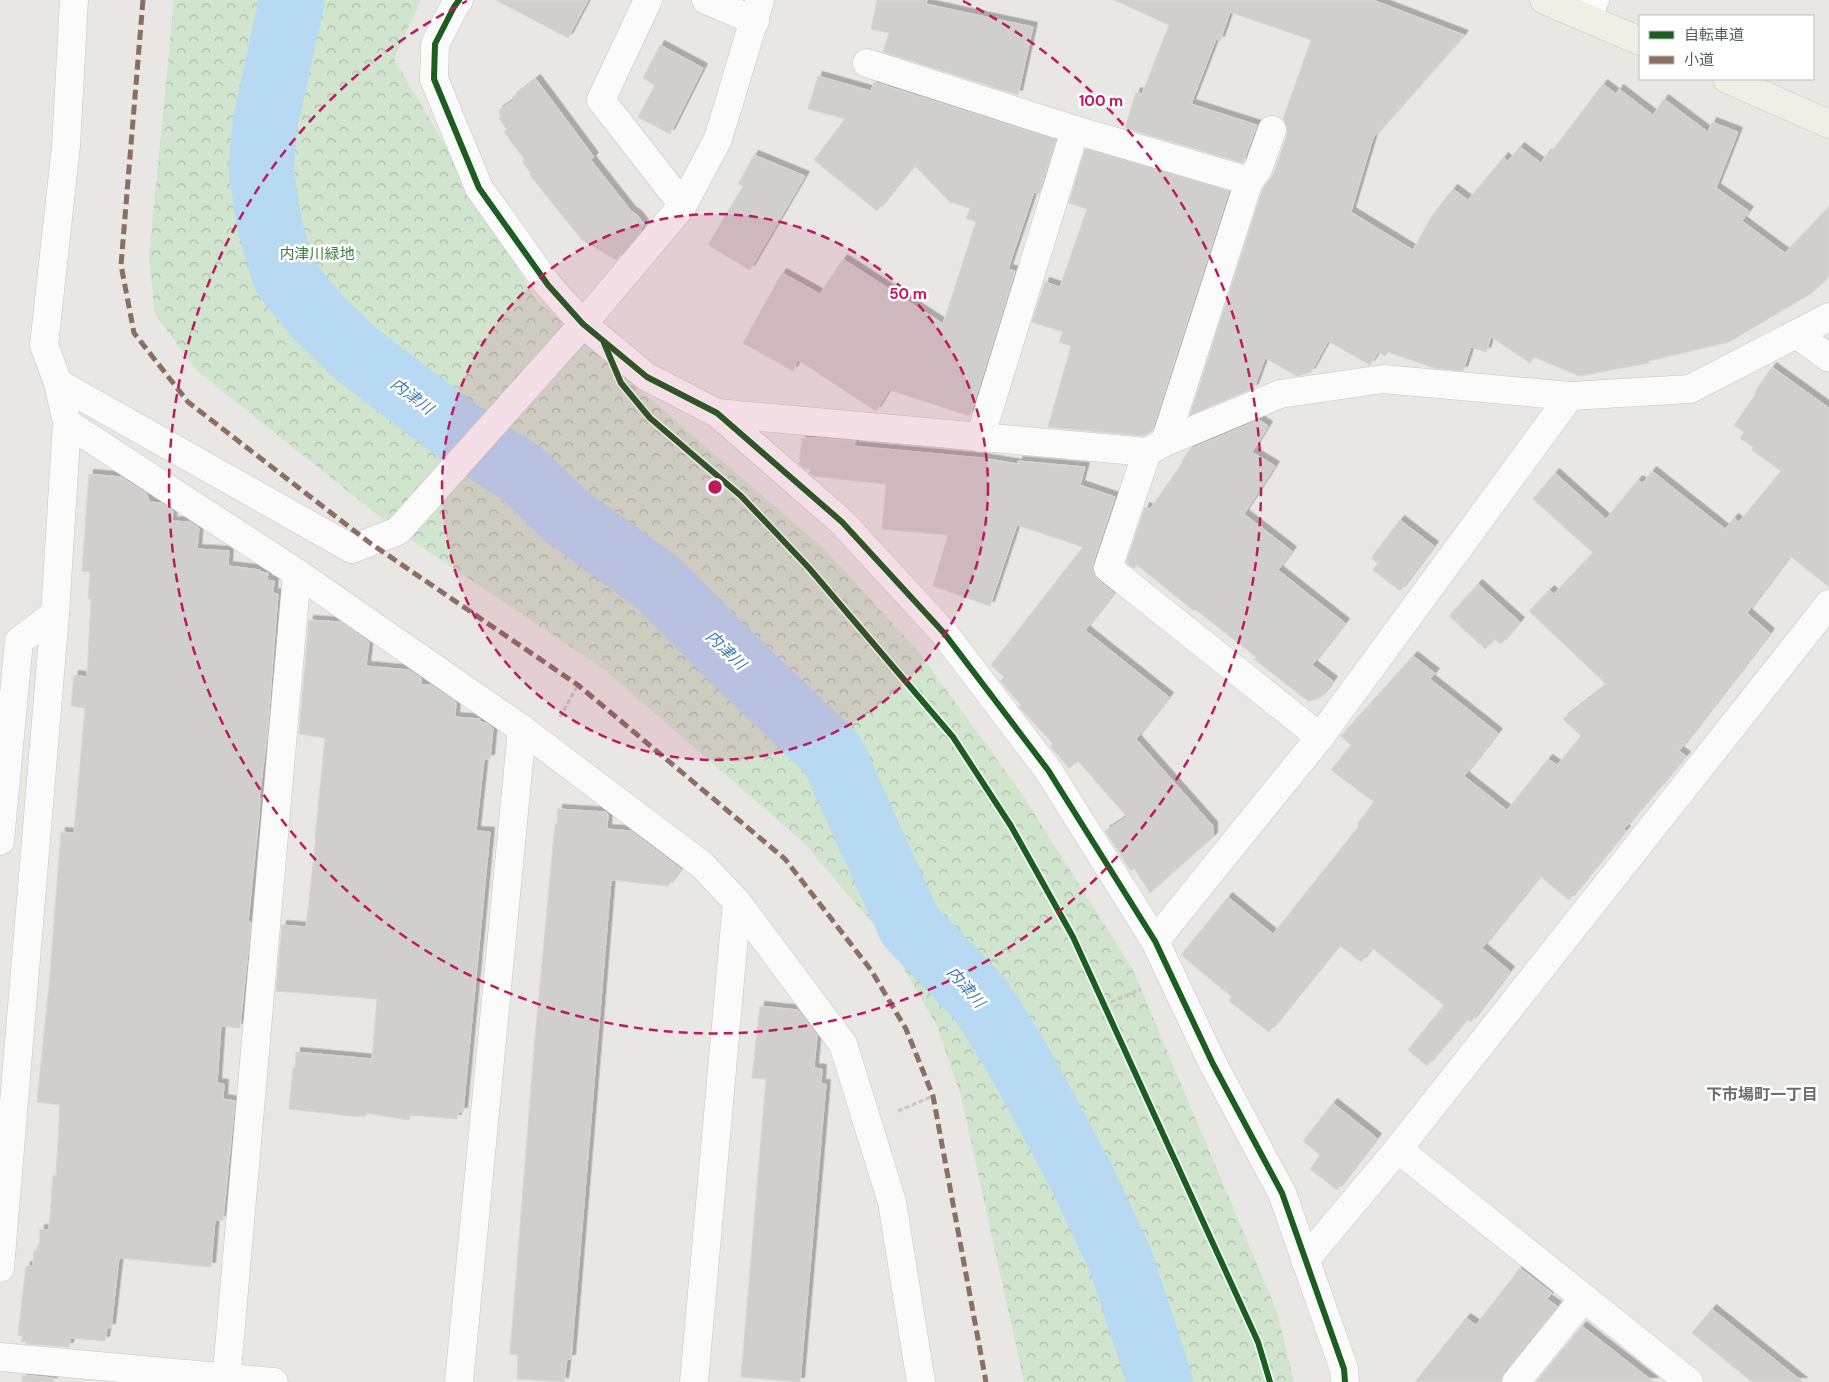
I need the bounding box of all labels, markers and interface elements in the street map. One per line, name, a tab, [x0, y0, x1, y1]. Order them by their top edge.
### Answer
legend	[1639, 15, 1814, 80]
text: 自転車道	[1684, 25, 1744, 45]
text: 小道	[1684, 50, 1714, 70]
text: 100 m	[1079, 91, 1123, 111]
park label: 内津川緑地	[279, 244, 355, 264]
text: 50 m	[889, 284, 927, 304]
water label: 内津川	[387, 373, 439, 420]
centre of rings	[706, 478, 724, 496]
water label: 内津川	[701, 626, 752, 676]
water label: 内津川	[942, 962, 991, 1014]
district label: 下市場町一丁目	[1706, 1084, 1818, 1105]

